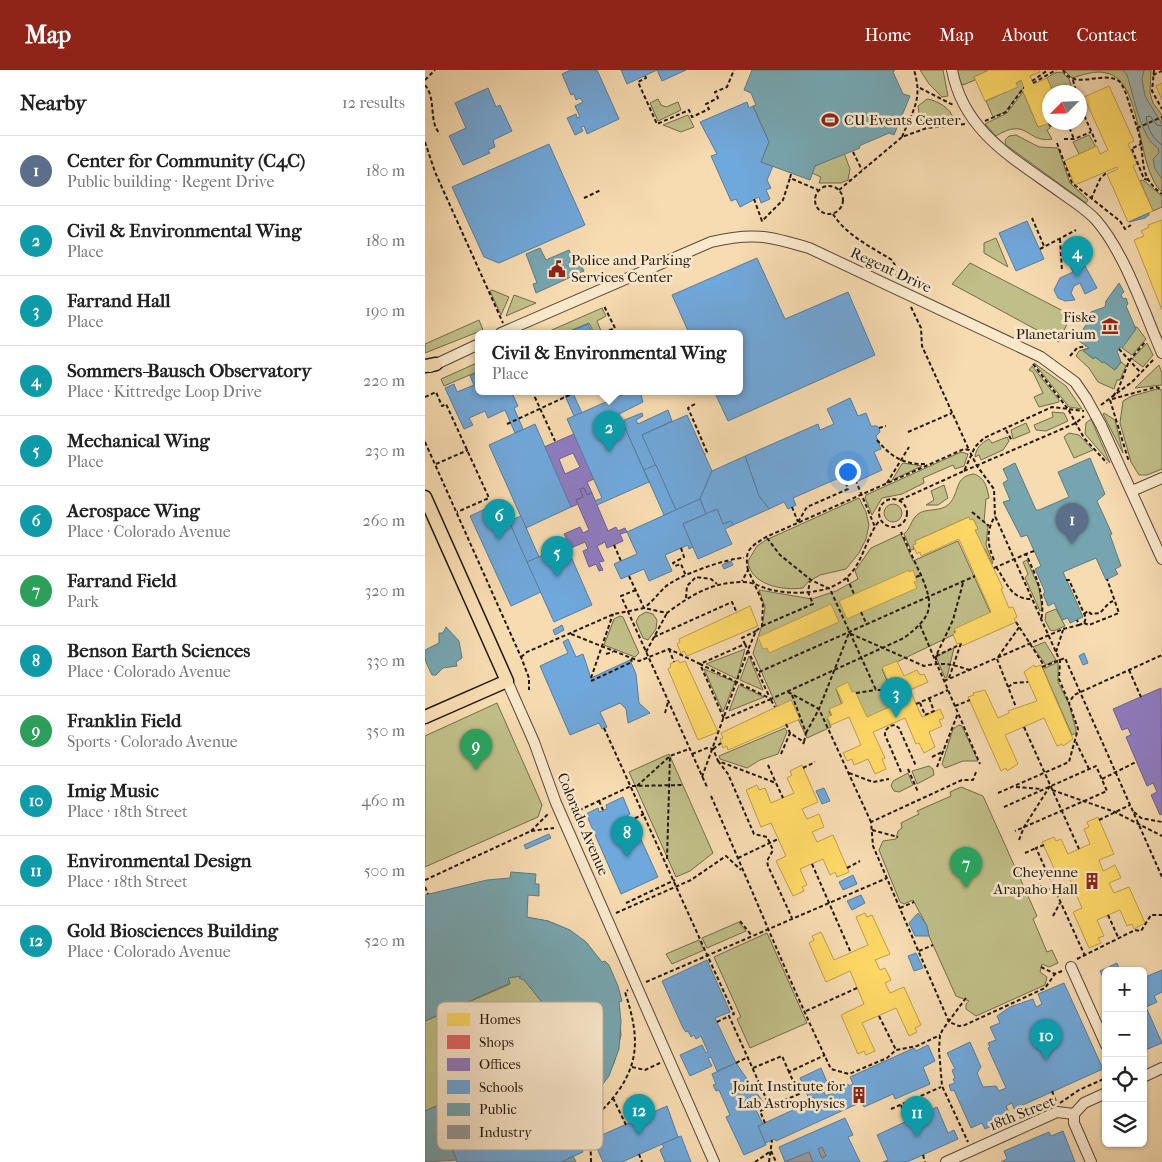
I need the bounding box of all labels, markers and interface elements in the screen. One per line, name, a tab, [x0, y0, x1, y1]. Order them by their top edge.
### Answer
text: Map	[25, 21, 71, 49]
text: Home	[864, 25, 911, 46]
text: Map	[939, 25, 974, 46]
text: About	[1002, 25, 1048, 46]
text: Contact	[1076, 25, 1137, 46]
north arrow	[1042, 85, 1087, 130]
text: Nearby	[20, 91, 86, 115]
text: 12 results	[342, 93, 405, 112]
sports icon: CU Events Center	[820, 110, 840, 130]
place label: CU Events Center	[844, 111, 961, 129]
text: Center for Community (C4C)	[67, 150, 305, 172]
text: 1	[33, 161, 39, 180]
text: 180 m	[366, 161, 405, 180]
text: Public building · Regent Drive	[67, 172, 274, 191]
text: Civil & Environmental Wing	[67, 220, 301, 242]
text: 2	[32, 231, 40, 250]
text: 180 m	[366, 231, 405, 250]
pin: 4	[1061, 236, 1093, 277]
text: Place	[67, 242, 103, 261]
street label: Regent Drive	[848, 243, 935, 297]
place label: Police and Parking Services Center	[571, 251, 692, 286]
public building icon: Police and Parking Services Center	[547, 259, 567, 279]
text: Farrand Hall	[67, 290, 171, 312]
text: 3	[33, 301, 39, 320]
text: 190 m	[365, 301, 405, 320]
place label: Fiske Planetarium	[1016, 308, 1097, 343]
text: Place	[67, 312, 103, 331]
museum icon: Fiske Planetarium	[1100, 316, 1120, 336]
popup	[475, 330, 743, 395]
text: Civil & Environmental Wing	[492, 342, 726, 364]
text: Sommers-Bausch Observatory	[67, 360, 311, 382]
text: Place	[492, 364, 528, 383]
text: 4	[31, 371, 41, 390]
text: 220 m	[363, 371, 405, 390]
text: Place · Kittredge Loop Drive	[67, 382, 262, 401]
pin: 2	[593, 411, 625, 452]
text: Mechanical Wing	[67, 430, 210, 452]
text: 5	[33, 441, 39, 460]
text: 230 m	[365, 441, 405, 460]
text: Place	[67, 452, 103, 471]
your location	[835, 459, 861, 485]
pin: 6	[483, 499, 515, 540]
text: Aerospace Wing	[67, 500, 200, 522]
pin: 1	[1056, 503, 1088, 544]
text: 6	[32, 511, 40, 530]
text: 260 m	[363, 511, 405, 530]
text: Place · Colorado Avenue	[67, 522, 231, 541]
pin: 5	[541, 536, 573, 577]
text: Farrand Field	[67, 570, 177, 592]
text: 7	[32, 581, 40, 600]
text: 320 m	[365, 581, 405, 600]
text: Park	[67, 592, 99, 611]
text: Benson Earth Sciences	[67, 640, 250, 662]
text: 8	[32, 651, 40, 670]
text: 330 m	[366, 651, 405, 670]
text: Place · Colorado Avenue	[67, 662, 231, 681]
pin: 3	[880, 677, 912, 718]
text: Franklin Field	[67, 710, 181, 732]
text: 9	[32, 721, 40, 740]
text: 350 m	[366, 721, 405, 740]
pin: 9	[460, 729, 492, 770]
text: Sports · Colorado Avenue	[67, 732, 238, 751]
street label: Colorado Avenue	[553, 770, 613, 879]
text: Imig Music	[67, 780, 159, 802]
text: 10	[29, 791, 43, 810]
text: 460 m	[361, 791, 405, 810]
text: Place · 18th Street	[67, 802, 188, 821]
pin: 8	[611, 816, 643, 857]
pin: 7	[950, 847, 982, 888]
text: Environmental Design	[67, 850, 252, 872]
text: 11	[30, 861, 42, 880]
text: 500 m	[364, 861, 405, 880]
place label: Cheyenne Arapaho Hall	[993, 863, 1079, 898]
building icon: Cheyenne Arapaho Hall	[1082, 871, 1102, 891]
text: Place · 18th Street	[67, 872, 188, 891]
text: Gold Biosciences Building	[67, 920, 278, 942]
text: 12	[29, 931, 43, 950]
text: 520 m	[364, 931, 405, 950]
text: Place · Colorado Avenue	[67, 942, 231, 961]
map controls	[1102, 967, 1147, 1147]
button: +	[1102, 967, 1147, 1012]
legend	[437, 1002, 603, 1150]
text: Homes	[479, 1011, 521, 1028]
button: −	[1102, 1012, 1147, 1057]
pin: 10	[1030, 1019, 1062, 1060]
text: Shops	[479, 1034, 514, 1051]
text: Offices	[479, 1056, 521, 1073]
button: locate	[1102, 1057, 1147, 1102]
place label: Joint Institute for Lab Astrophysics	[731, 1077, 846, 1112]
text: Schools	[479, 1079, 523, 1096]
building icon: Joint Institute for Lab Astrophysics	[849, 1085, 869, 1105]
street label: 18th Street	[986, 1091, 1058, 1134]
pin: 12	[623, 1094, 655, 1135]
pin: 11	[901, 1096, 933, 1137]
text: Public	[479, 1101, 517, 1118]
button: layers	[1102, 1102, 1147, 1147]
text: Industry	[479, 1124, 532, 1141]

